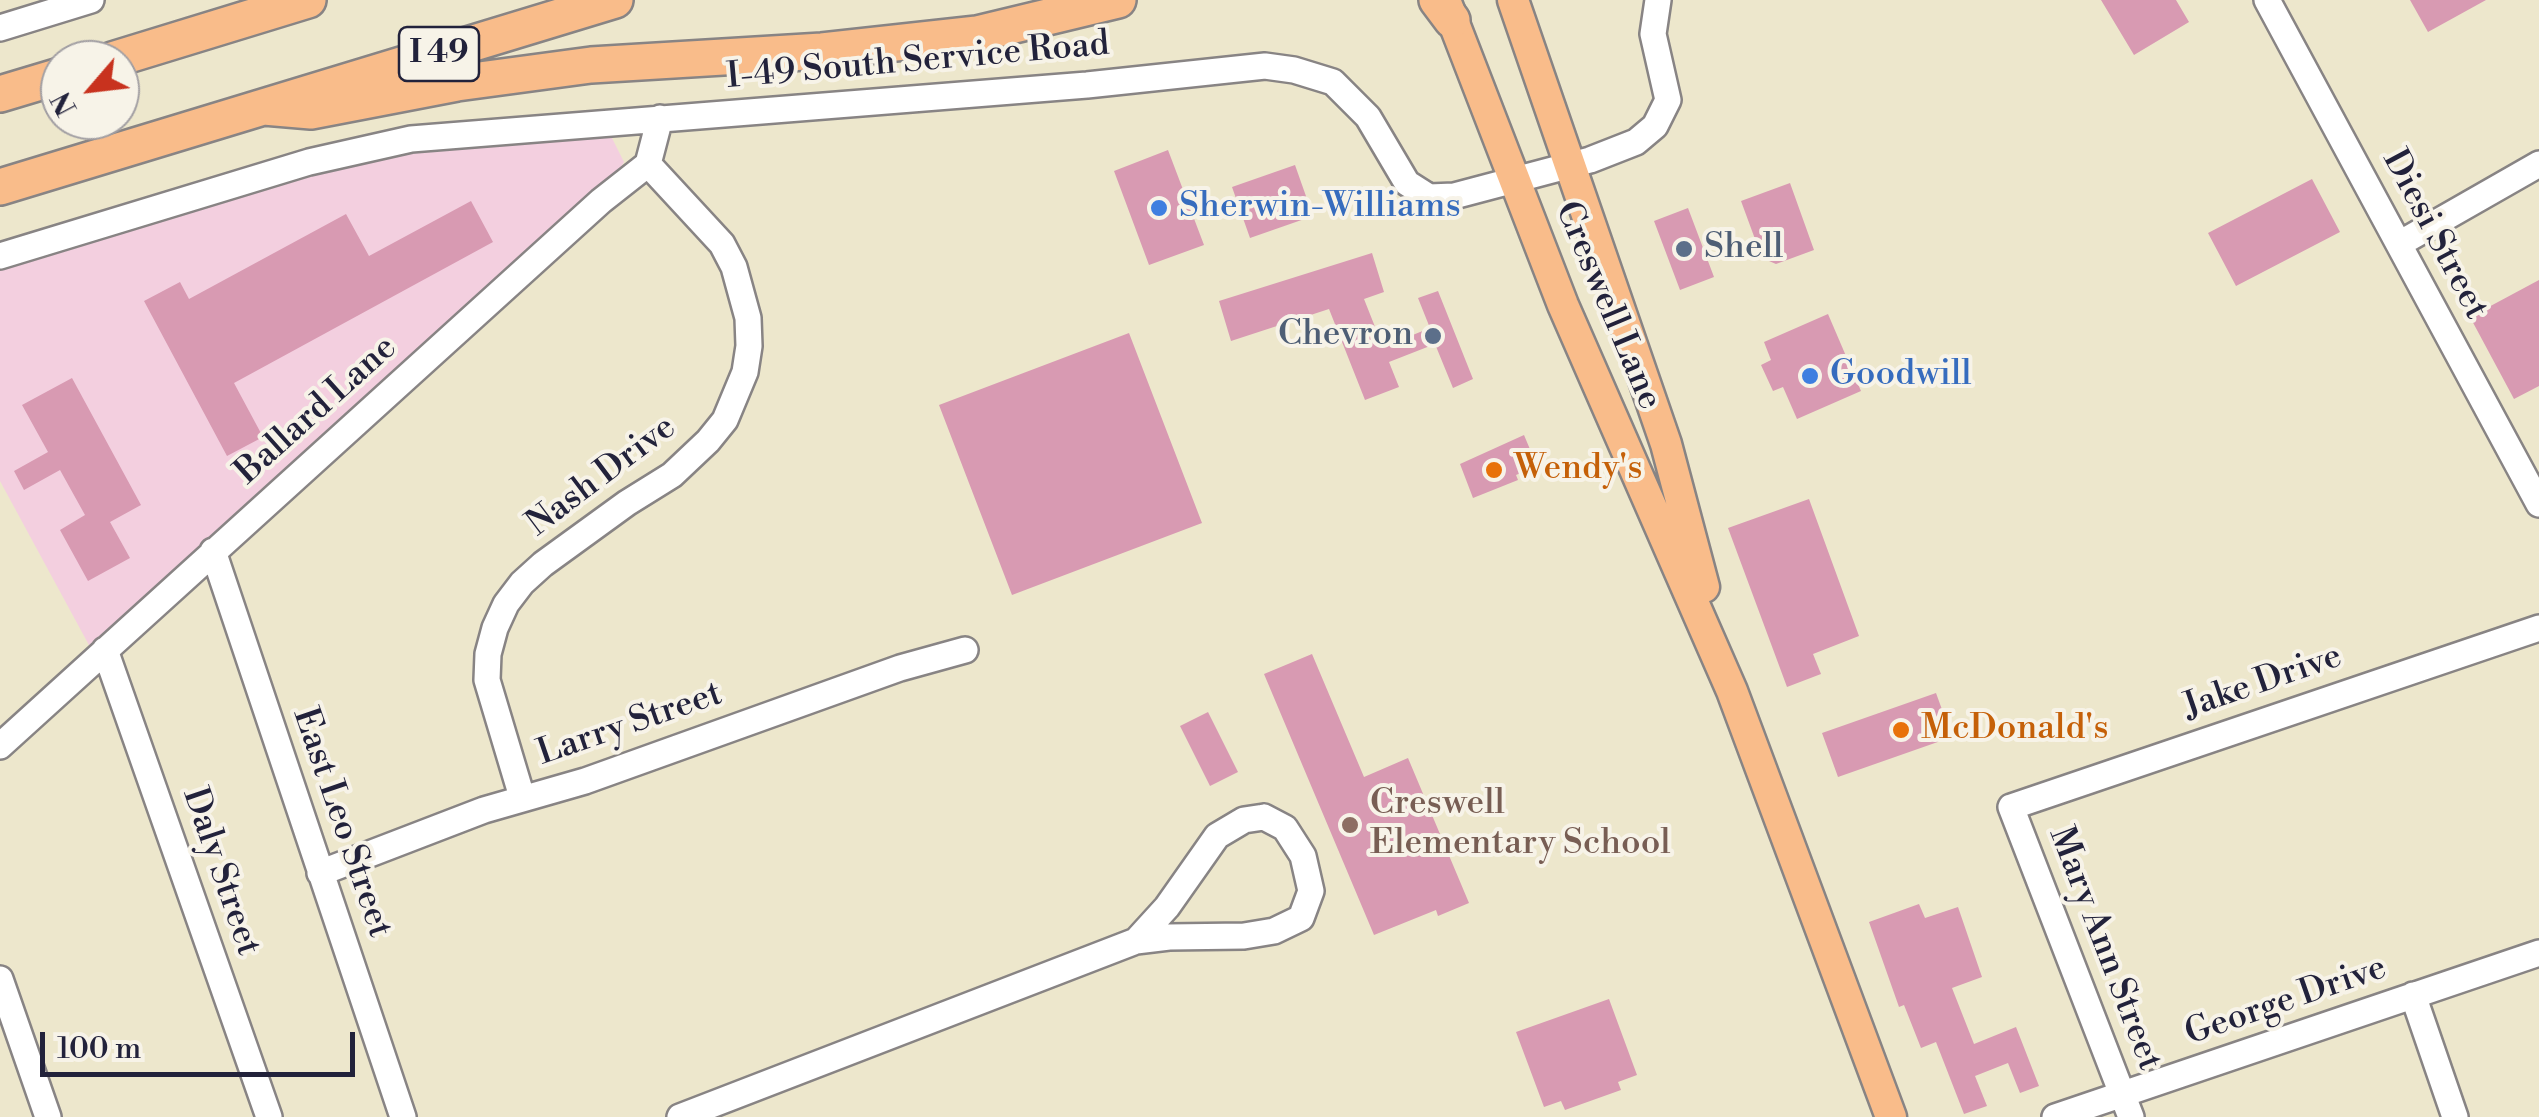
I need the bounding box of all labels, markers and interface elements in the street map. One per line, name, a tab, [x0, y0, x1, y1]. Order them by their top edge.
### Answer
street label: I-49 South Service Road	[725, 24, 1111, 100]
road number: I 49	[399, 27, 479, 81]
north arrow	[40, 40, 140, 140]
text: N	[44, 85, 85, 121]
street label: Diesi Street	[2372, 143, 2496, 327]
place label: Sherwin-Williams	[1179, 187, 1461, 229]
street label: Creswell Lane	[1544, 196, 1670, 416]
marker: Sherwin-Williams	[1148, 197, 1170, 219]
place label: Shell	[1704, 228, 1783, 270]
marker: Shell	[1673, 238, 1695, 260]
place label: Chevron	[1278, 315, 1413, 357]
marker: Chevron	[1422, 325, 1444, 347]
street label: Ballard Lane	[228, 328, 406, 494]
place label: Goodwill	[1830, 355, 1972, 397]
marker: Goodwill	[1799, 365, 1821, 387]
street label: Nash Drive	[519, 407, 685, 547]
place label: Wendy's	[1514, 449, 1643, 491]
marker: Wendy's	[1483, 459, 1505, 481]
street label: Jake Drive	[2178, 636, 2348, 730]
street label: Larry Street	[532, 674, 728, 776]
street label: East Leo Street	[282, 703, 400, 943]
place label: McDonald's	[1921, 709, 2108, 751]
marker: McDonald's	[1890, 719, 1912, 741]
street label: Daly Street	[172, 783, 268, 961]
place label: Creswell Elementary School	[1370, 784, 1671, 866]
marker: Creswell Elementary School	[1339, 814, 1361, 836]
street label: Mary Ann Street	[2038, 821, 2170, 1077]
street label: George Drive	[2180, 948, 2392, 1056]
scale bar	[45, 1012, 360, 1074]
text: 100 m	[57, 1030, 141, 1068]

